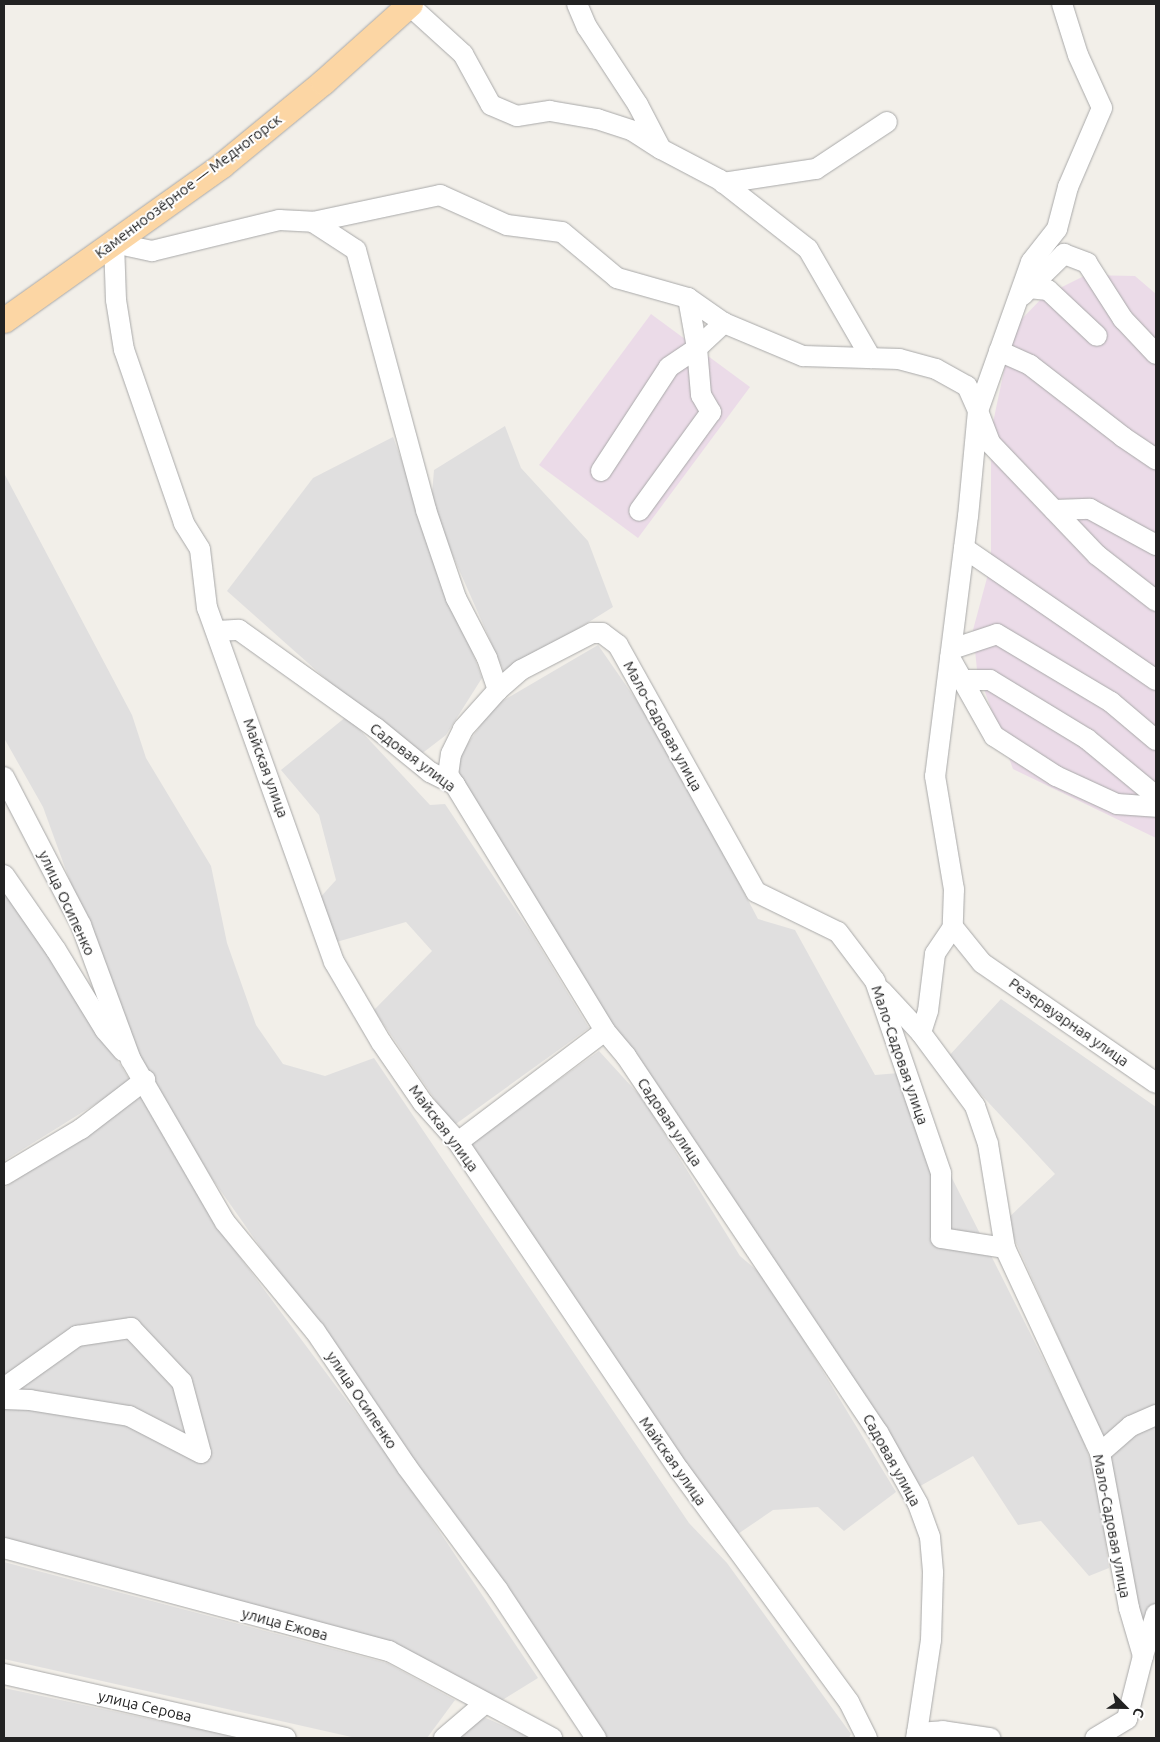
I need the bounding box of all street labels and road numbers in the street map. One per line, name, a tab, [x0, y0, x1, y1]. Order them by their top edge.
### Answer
street label: Каменноозёрное — Медногорск	[91, 110, 285, 262]
street label: Мало-Садовая улица	[620, 658, 706, 794]
street label: Майская улица	[240, 716, 292, 820]
street label: Садовая улица	[366, 719, 460, 795]
street label: улица Осипенко	[35, 848, 99, 958]
street label: Резервуарная улица	[1006, 974, 1132, 1070]
street label: Мало-Садовая улица	[868, 983, 932, 1127]
street label: Садовая улица	[634, 1074, 706, 1170]
street label: Майская улица	[405, 1081, 483, 1175]
street label: улица Осипенко	[323, 1348, 401, 1452]
street label: Садовая улица	[859, 1411, 925, 1509]
street label: Майская улица	[636, 1413, 710, 1509]
street label: Мало-Садовая улица	[1089, 1453, 1135, 1599]
street label: улица Ежова	[240, 1604, 330, 1644]
street label: улица Серова	[96, 1686, 194, 1726]

